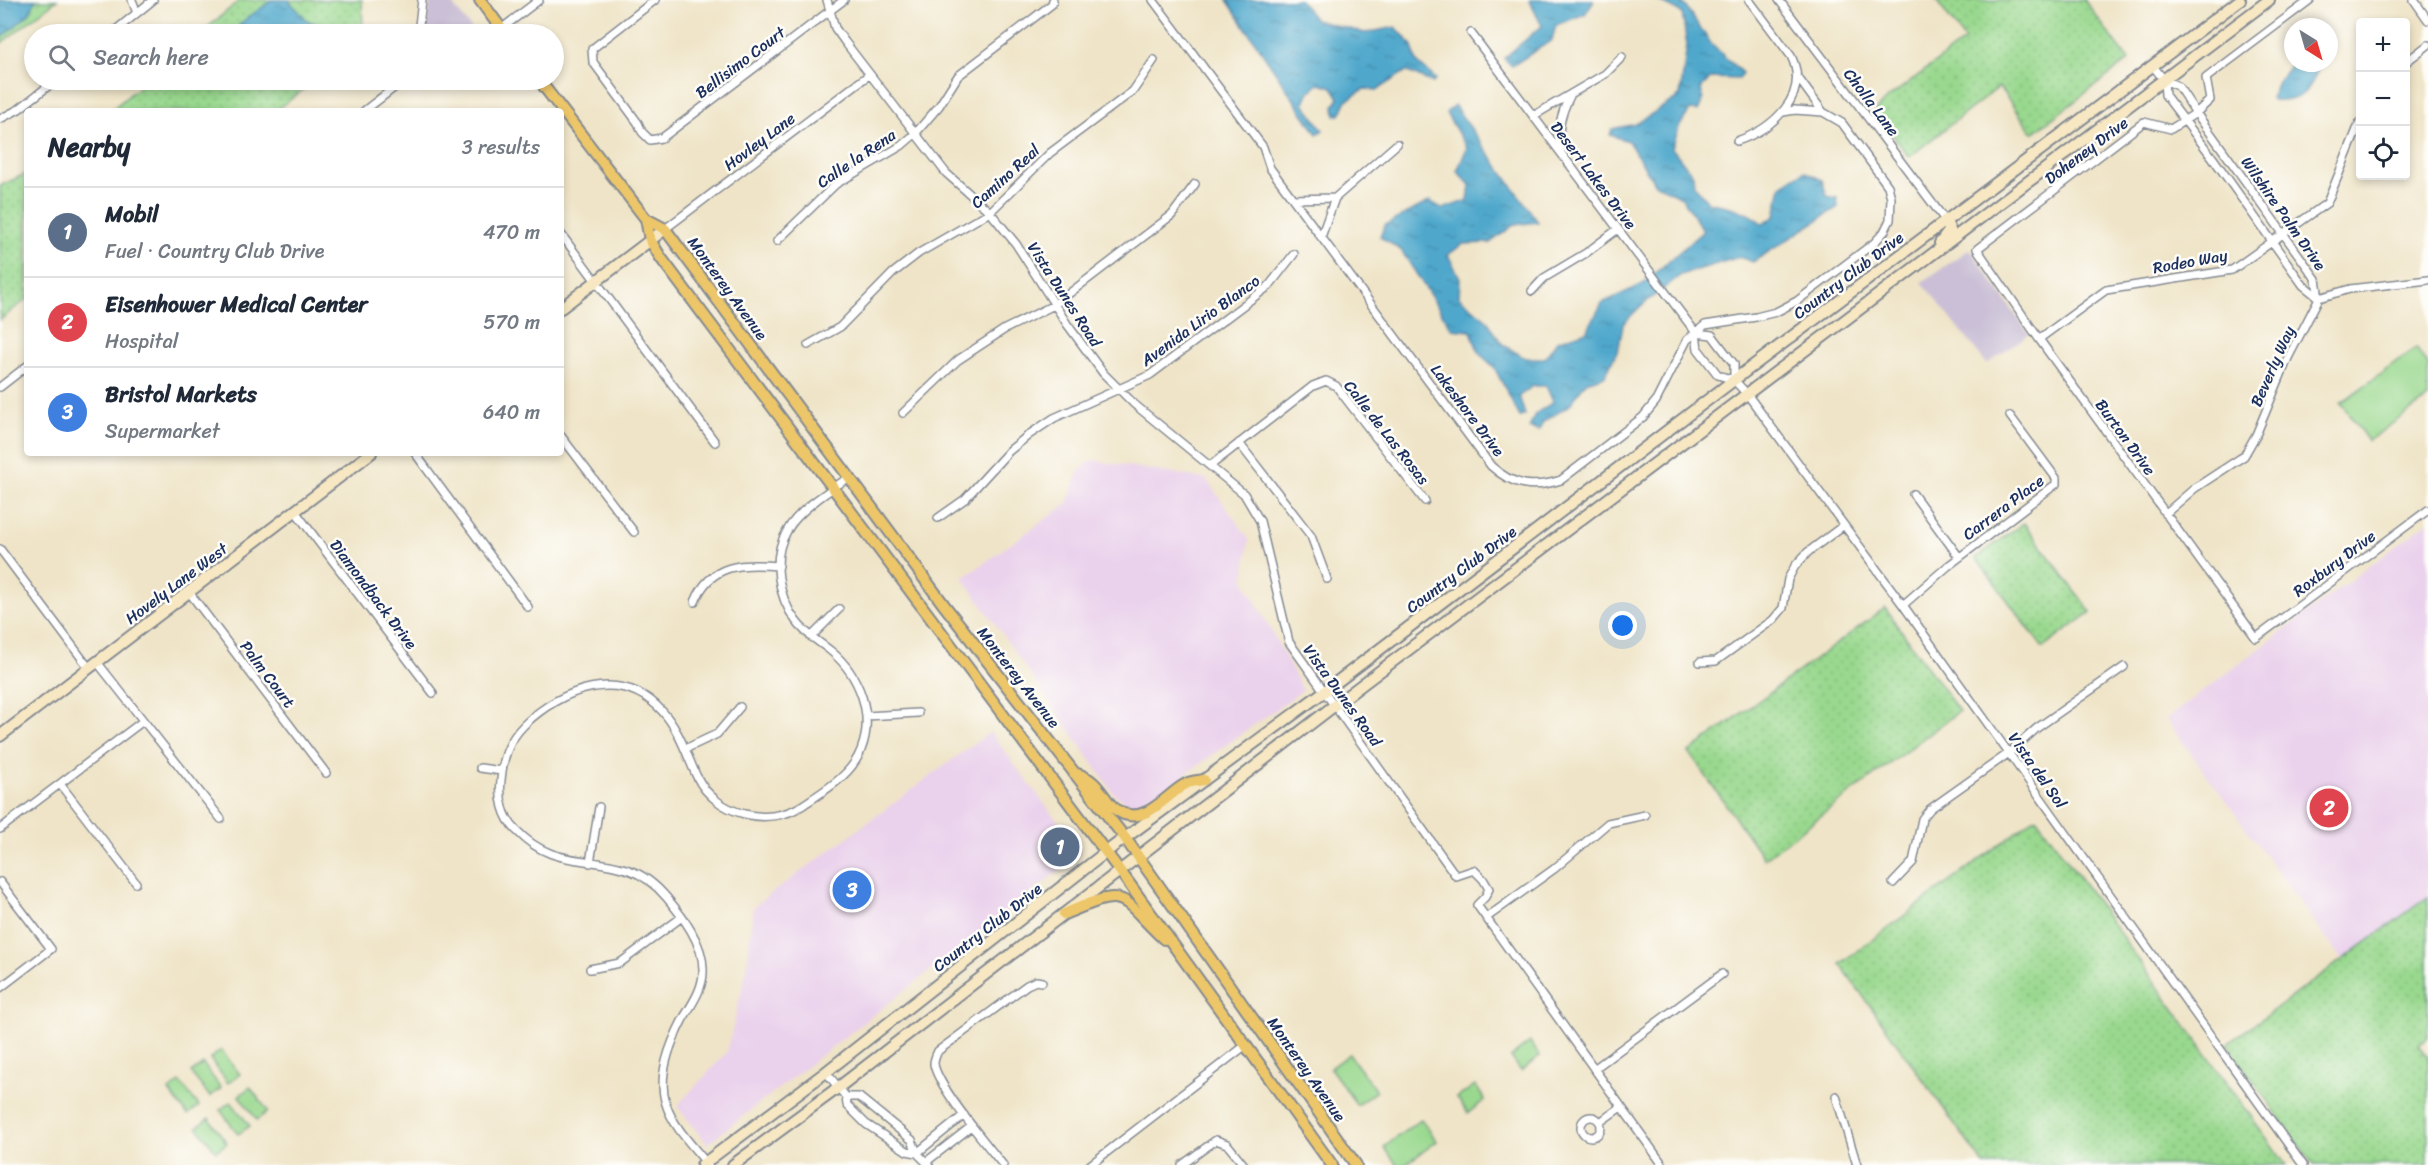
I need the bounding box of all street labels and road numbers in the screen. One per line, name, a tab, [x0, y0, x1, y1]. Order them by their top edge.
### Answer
street label: Bellisimo Court	[689, 18, 792, 106]
street label: Cholla Lane	[1836, 62, 1907, 143]
street label: Hovley Lane	[717, 104, 802, 178]
street label: Doheney Drive	[2038, 109, 2135, 192]
street label: Desert Lakes Drive	[1543, 115, 1644, 236]
street label: Calle la Rena	[811, 120, 903, 196]
street label: Camino Real	[964, 137, 1047, 216]
street label: Wilshire Palm Drive	[2233, 150, 2334, 277]
street label: Country Club Drive	[1787, 224, 1910, 327]
street label: Monterey Avenue	[680, 230, 776, 347]
street label: Vista Dunes Road	[1019, 236, 1111, 354]
street label: Rodeo Way	[2150, 241, 2230, 282]
street label: Avenida Lirio Blanco	[1133, 267, 1266, 375]
street label: Beverly Way	[2242, 320, 2304, 411]
street label: Lakeshore Drive	[1423, 357, 1513, 463]
street label: Calle de Las Rosas	[1336, 374, 1437, 491]
street label: Burton Drive	[2088, 393, 2164, 482]
street label: Carrera Place	[1956, 467, 2051, 548]
street label: Country Club Drive	[1400, 518, 1523, 621]
street label: Roxbury Drive	[2286, 522, 2382, 605]
street label: Diamondback Drive	[322, 533, 425, 656]
street label: Hovely Lane West	[118, 534, 235, 632]
street label: Monterey Avenue	[969, 620, 1068, 735]
street label: Palm Court	[232, 634, 303, 715]
street label: Vista Dunes Road	[1295, 638, 1391, 754]
street label: Vista del Sol	[2000, 726, 2075, 815]
street label: Country Club Drive	[926, 875, 1049, 980]
street label: Monterey Avenue	[1259, 1011, 1354, 1128]

